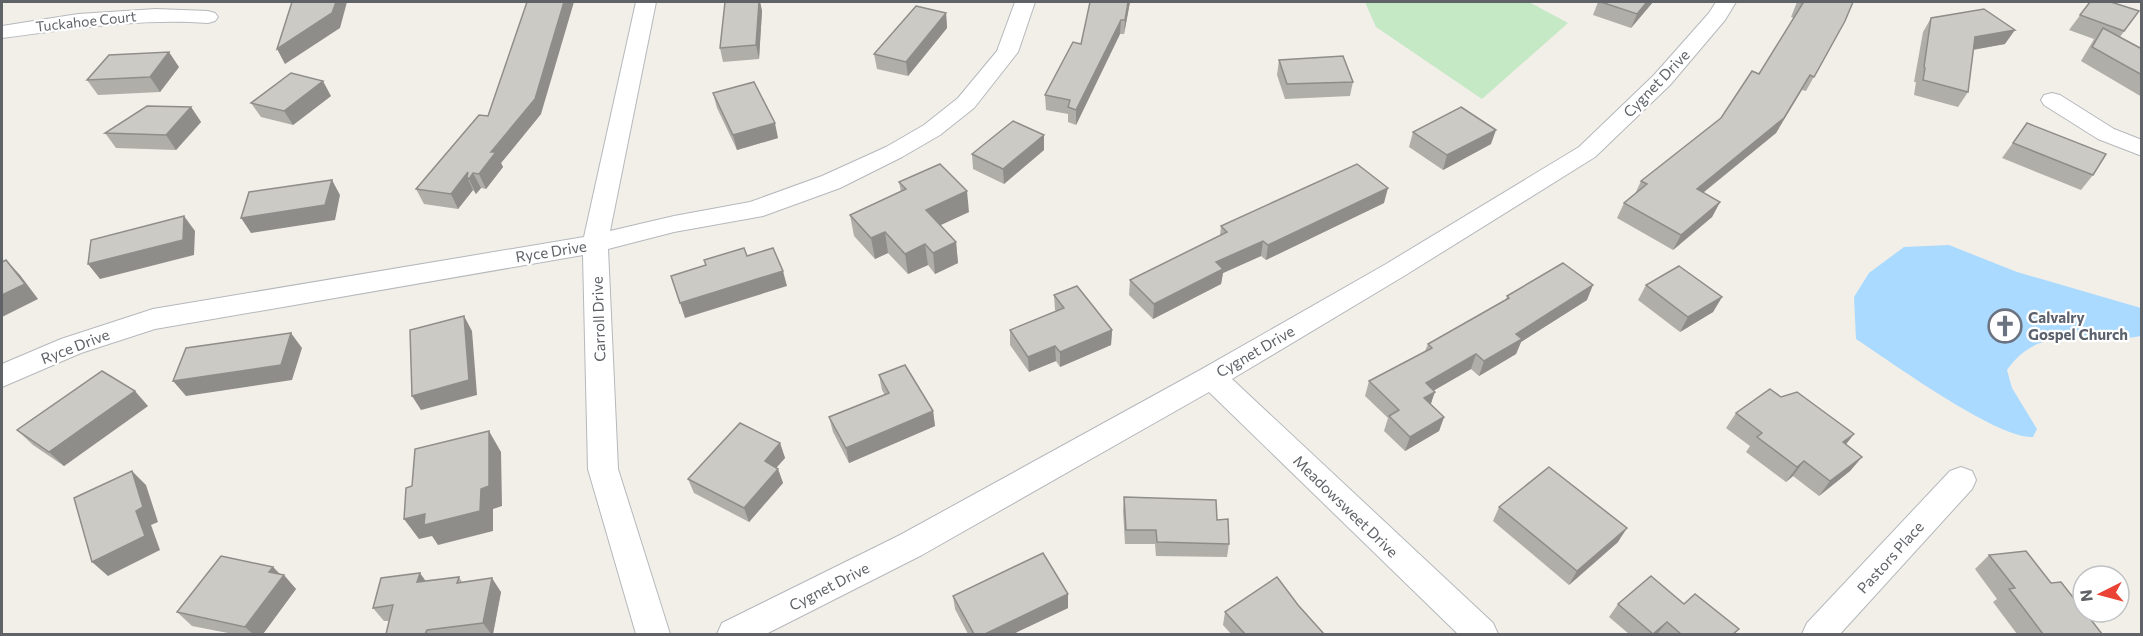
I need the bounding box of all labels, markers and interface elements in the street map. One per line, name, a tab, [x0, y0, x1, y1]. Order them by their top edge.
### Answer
street label: Tuckahoe Court	[35, 7, 137, 35]
street label: Cygnet Drive	[1619, 45, 1693, 121]
street label: Ryce Drive	[514, 236, 588, 266]
street label: Carroll Drive	[588, 276, 608, 362]
church icon: Calvalry Gospel Church	[1987, 308, 2023, 344]
place label: Calvalry Gospel Church	[2028, 308, 2128, 343]
street label: Cygnet Drive	[1213, 321, 1297, 381]
street label: Ryce Drive	[38, 325, 112, 367]
street label: Meadowsweet Drive	[1290, 451, 1402, 561]
street label: Pastors Place	[1853, 517, 1927, 597]
street label: Cygnet Drive	[786, 558, 872, 614]
north arrow	[2071, 564, 2131, 624]
text: N	[2076, 589, 2096, 603]

